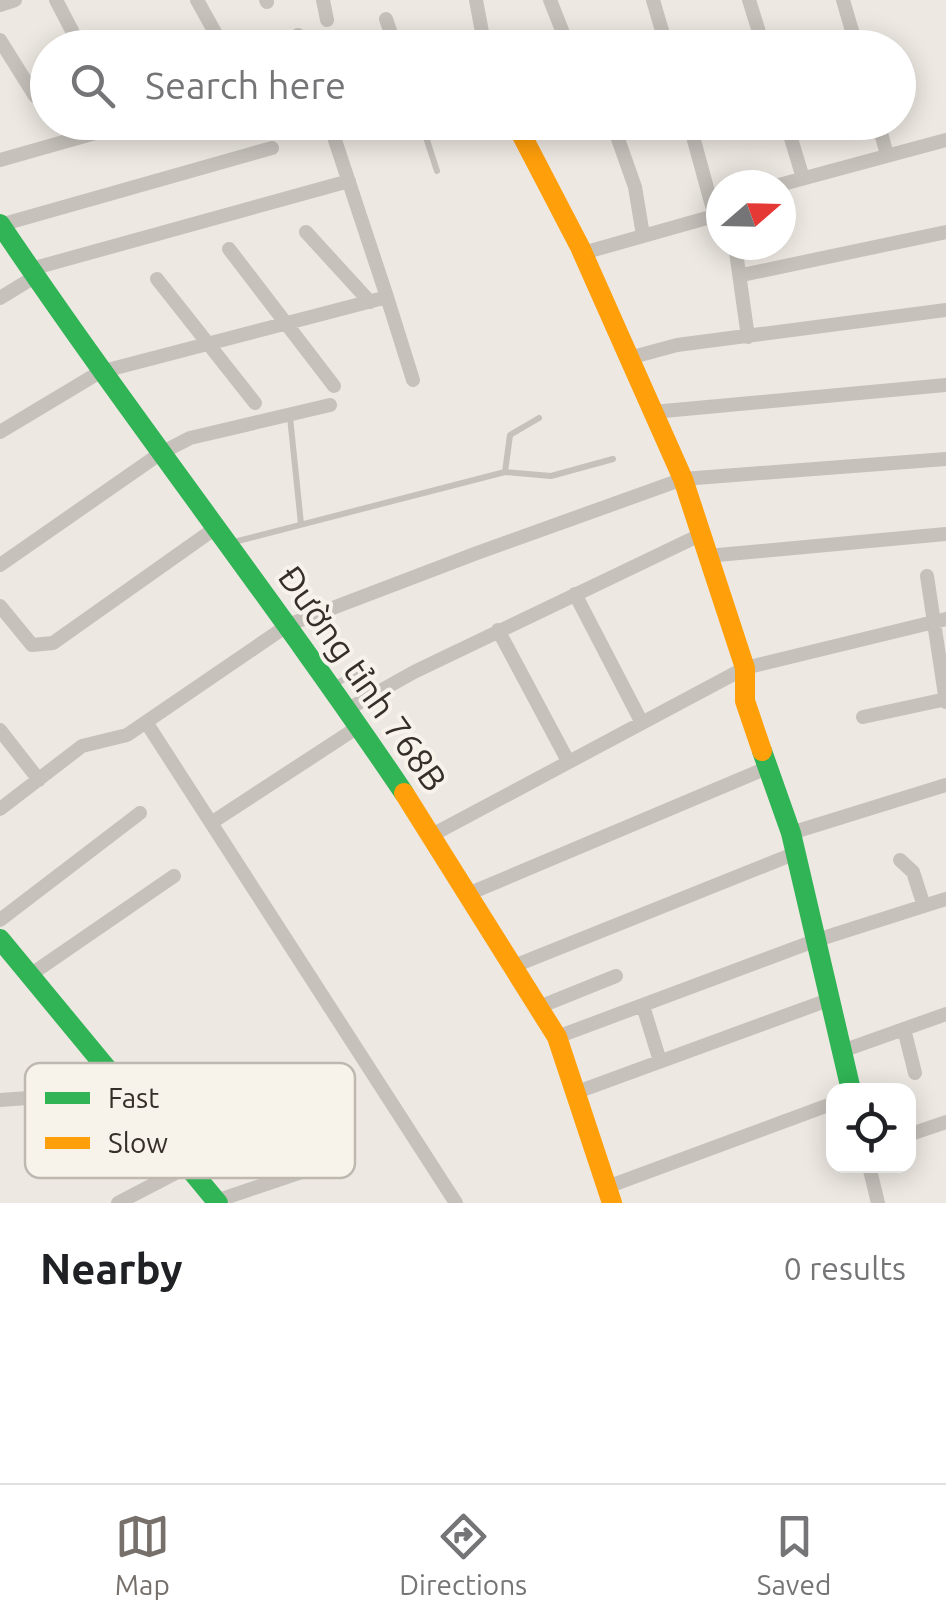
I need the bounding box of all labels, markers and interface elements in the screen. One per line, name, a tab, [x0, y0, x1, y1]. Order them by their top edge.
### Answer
search box	[30, 30, 916, 140]
icon: search	[65, 58, 120, 113]
text: Search here	[145, 64, 346, 106]
north arrow	[706, 170, 796, 260]
street label: Đường tỉnh 768B	[270, 558, 456, 798]
legend	[25, 1063, 355, 1178]
text: Fast	[108, 1082, 159, 1113]
map controls	[826, 1083, 916, 1173]
button: locate	[826, 1083, 916, 1173]
text: Slow	[108, 1127, 168, 1158]
text: Nearby	[40, 1245, 183, 1292]
text: 0 results	[784, 1250, 906, 1286]
tab: Map	[115, 1509, 170, 1600]
tab: Directions	[399, 1509, 527, 1600]
tab: Saved	[757, 1509, 831, 1600]

